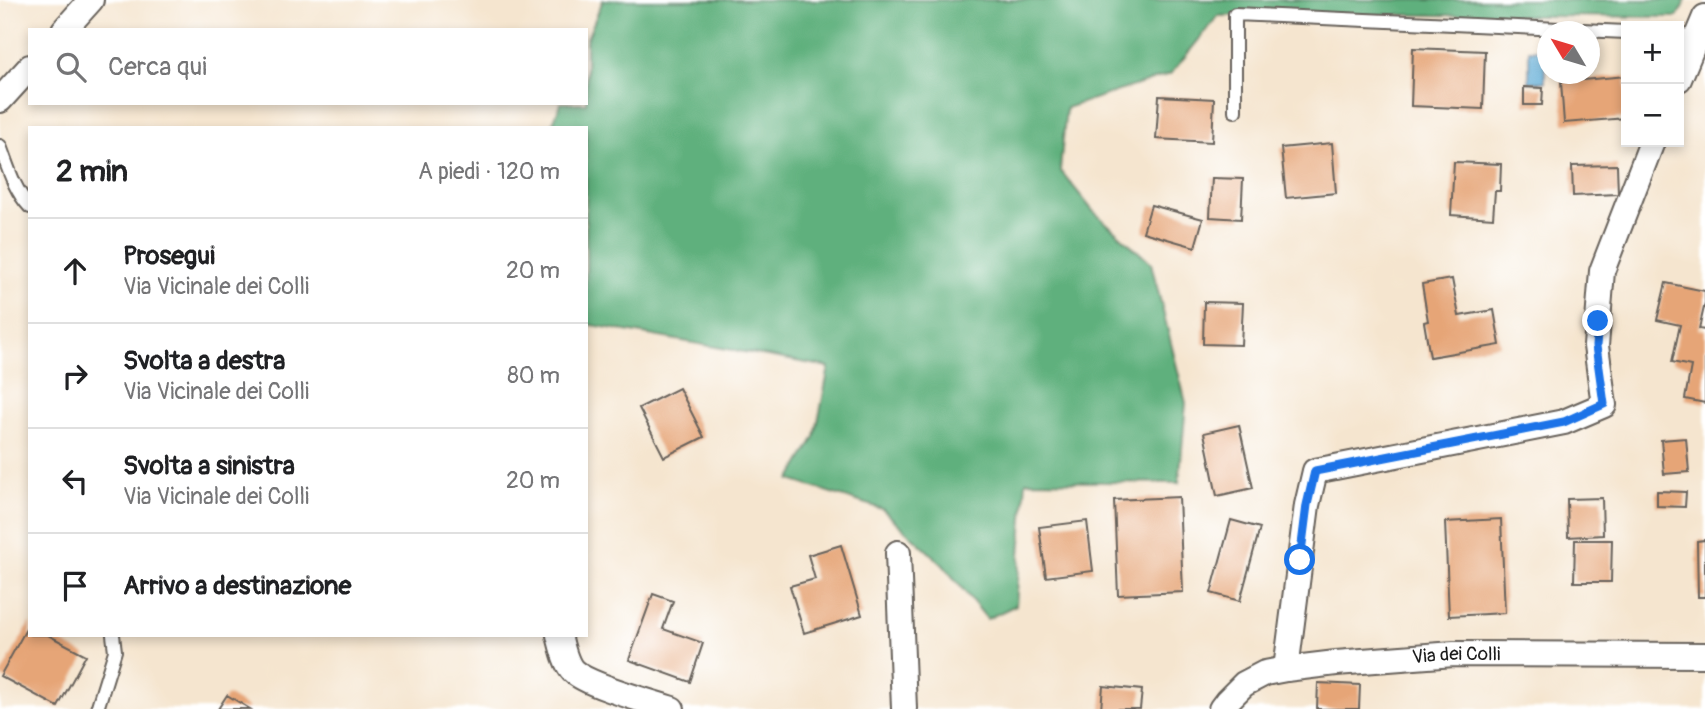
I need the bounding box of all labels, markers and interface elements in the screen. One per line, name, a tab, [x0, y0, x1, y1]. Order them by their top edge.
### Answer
north arrow	[1537, 21, 1600, 84]
map controls	[1621, 21, 1684, 147]
button: +	[1621, 21, 1684, 84]
search box	[28, 28, 588, 105]
icon: search	[52, 48, 90, 86]
text: Cerca qui	[108, 51, 207, 83]
button: −	[1621, 84, 1684, 147]
text: 2 min	[56, 153, 128, 190]
text: A piedi · 120 m	[418, 157, 560, 186]
text: Prosegui	[123, 240, 215, 272]
icon: ahead	[56, 252, 94, 290]
text: 20 m	[506, 256, 560, 285]
text: Via Vicinale dei Colli	[123, 272, 309, 301]
route end	[1582, 305, 1613, 336]
text: Svolta a destra	[123, 345, 285, 377]
icon: right	[56, 357, 94, 395]
text: 80 m	[507, 361, 560, 390]
text: Via Vicinale dei Colli	[123, 377, 309, 406]
text: Svolta a sinistra	[123, 450, 295, 482]
icon: left	[56, 462, 94, 500]
text: 20 m	[506, 466, 560, 495]
text: Via Vicinale dei Colli	[123, 482, 309, 511]
route start	[1284, 544, 1315, 575]
icon: arrive	[56, 567, 94, 605]
text: Arrivo a destinazione	[123, 570, 351, 602]
street label: Via dei Colli	[1411, 642, 1500, 669]

